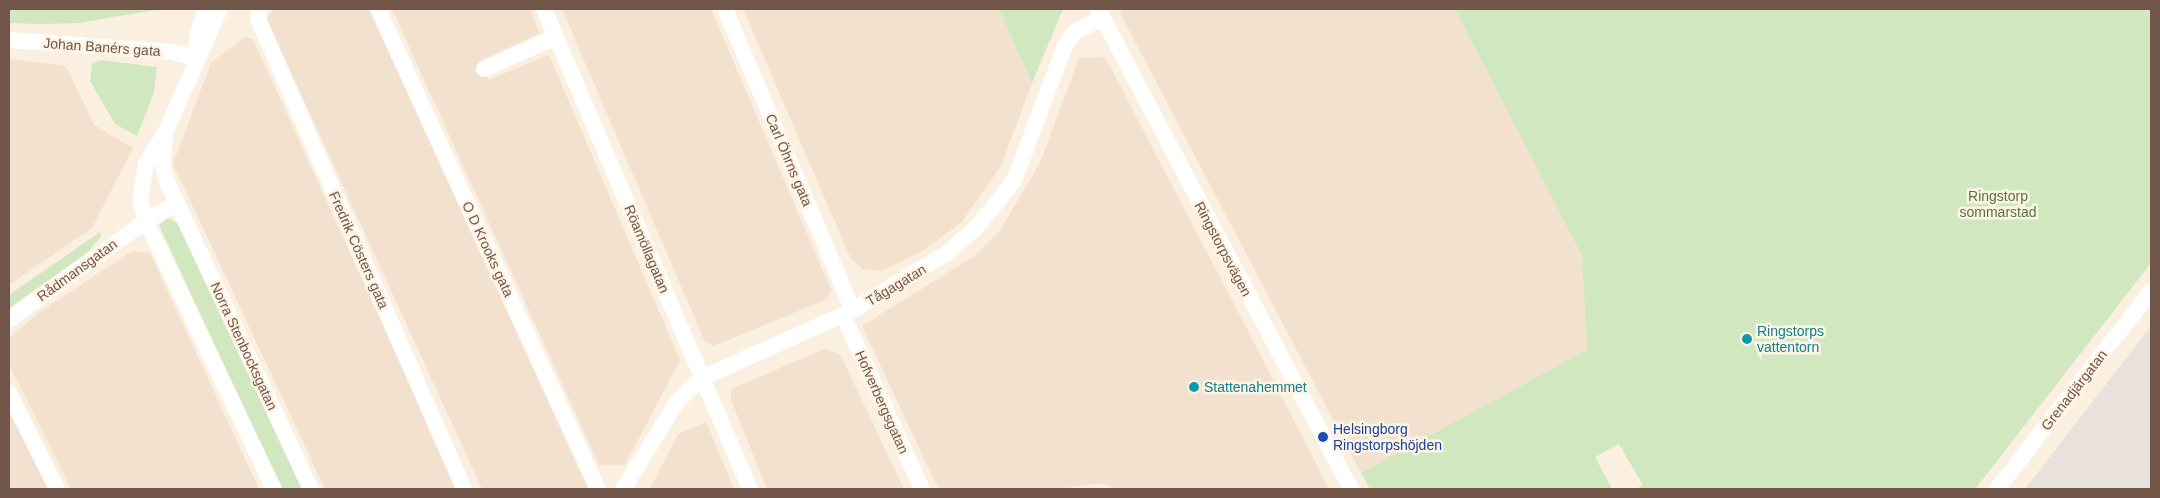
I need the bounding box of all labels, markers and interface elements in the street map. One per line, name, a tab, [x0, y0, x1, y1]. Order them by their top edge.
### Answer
street label: Johan Banérs gata	[43, 35, 161, 59]
street label: Carl Öhrns gata	[762, 111, 816, 209]
park label: Ringstorp sommarstad	[1959, 188, 2037, 220]
street label: Fredrik Cösters gata	[326, 189, 392, 311]
street label: O D Krooks gata	[459, 199, 517, 299]
street label: Ringstorpsvägen	[1191, 199, 1255, 299]
street label: Röamöllagatan	[621, 202, 673, 296]
street label: Rådmansgatan	[34, 235, 120, 305]
street label: Tågagatan	[863, 261, 929, 309]
street label: Norra Stenbocksgatan	[207, 279, 281, 413]
place label: Ringstorps vattentorn	[1757, 323, 1824, 356]
marker: Ringstorps vattentorn	[1741, 333, 1753, 345]
street label: Grenadjärgatan	[2037, 346, 2111, 434]
street label: Hofverbergsgatan	[852, 348, 912, 456]
place label: Stattenahemmet	[1204, 379, 1307, 395]
marker: Stattenahemmet	[1188, 381, 1200, 393]
place label: Helsingborg Ringstorpshöjden	[1333, 421, 1442, 454]
marker: Helsingborg Ringstorpshöjden	[1317, 431, 1329, 443]

